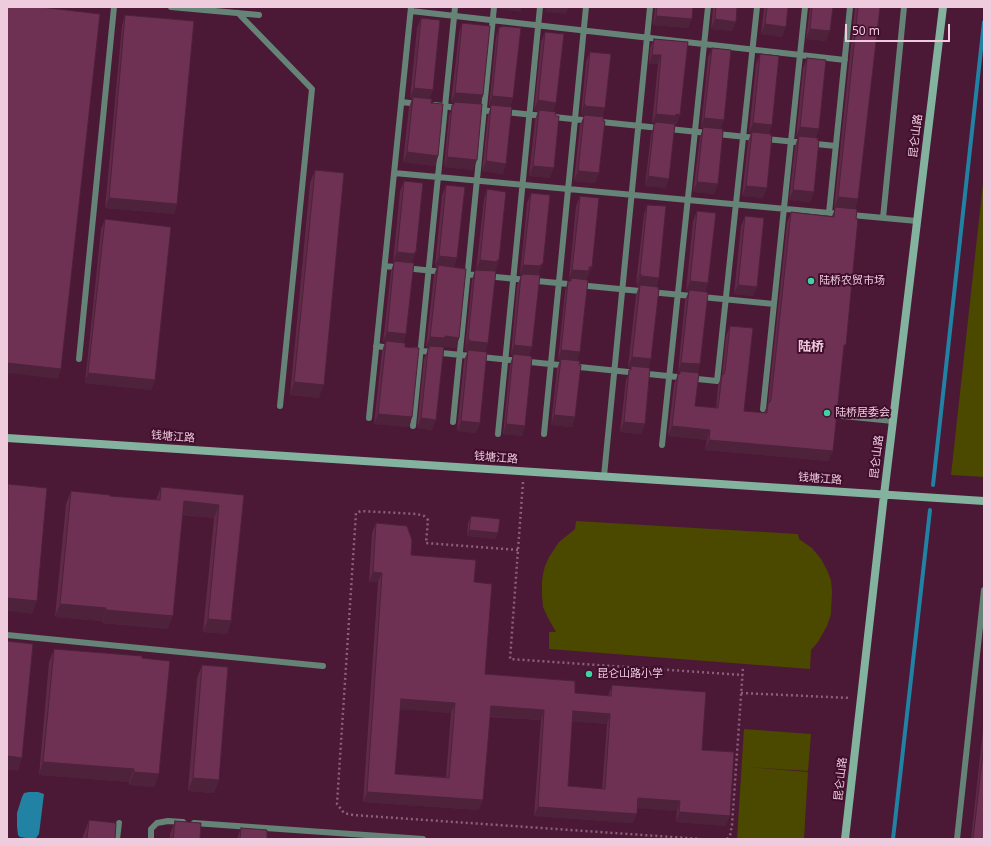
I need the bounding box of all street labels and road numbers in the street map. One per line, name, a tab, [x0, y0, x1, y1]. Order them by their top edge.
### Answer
street label: 昆仑山路	[907, 113, 925, 159]
street label: 钱塘江路	[151, 429, 195, 445]
street label: 昆仑山路	[868, 434, 886, 480]
street label: 钱塘江路	[474, 450, 518, 466]
street label: 钱塘江路	[798, 471, 842, 487]
street label: 昆仑山路	[832, 756, 850, 802]

